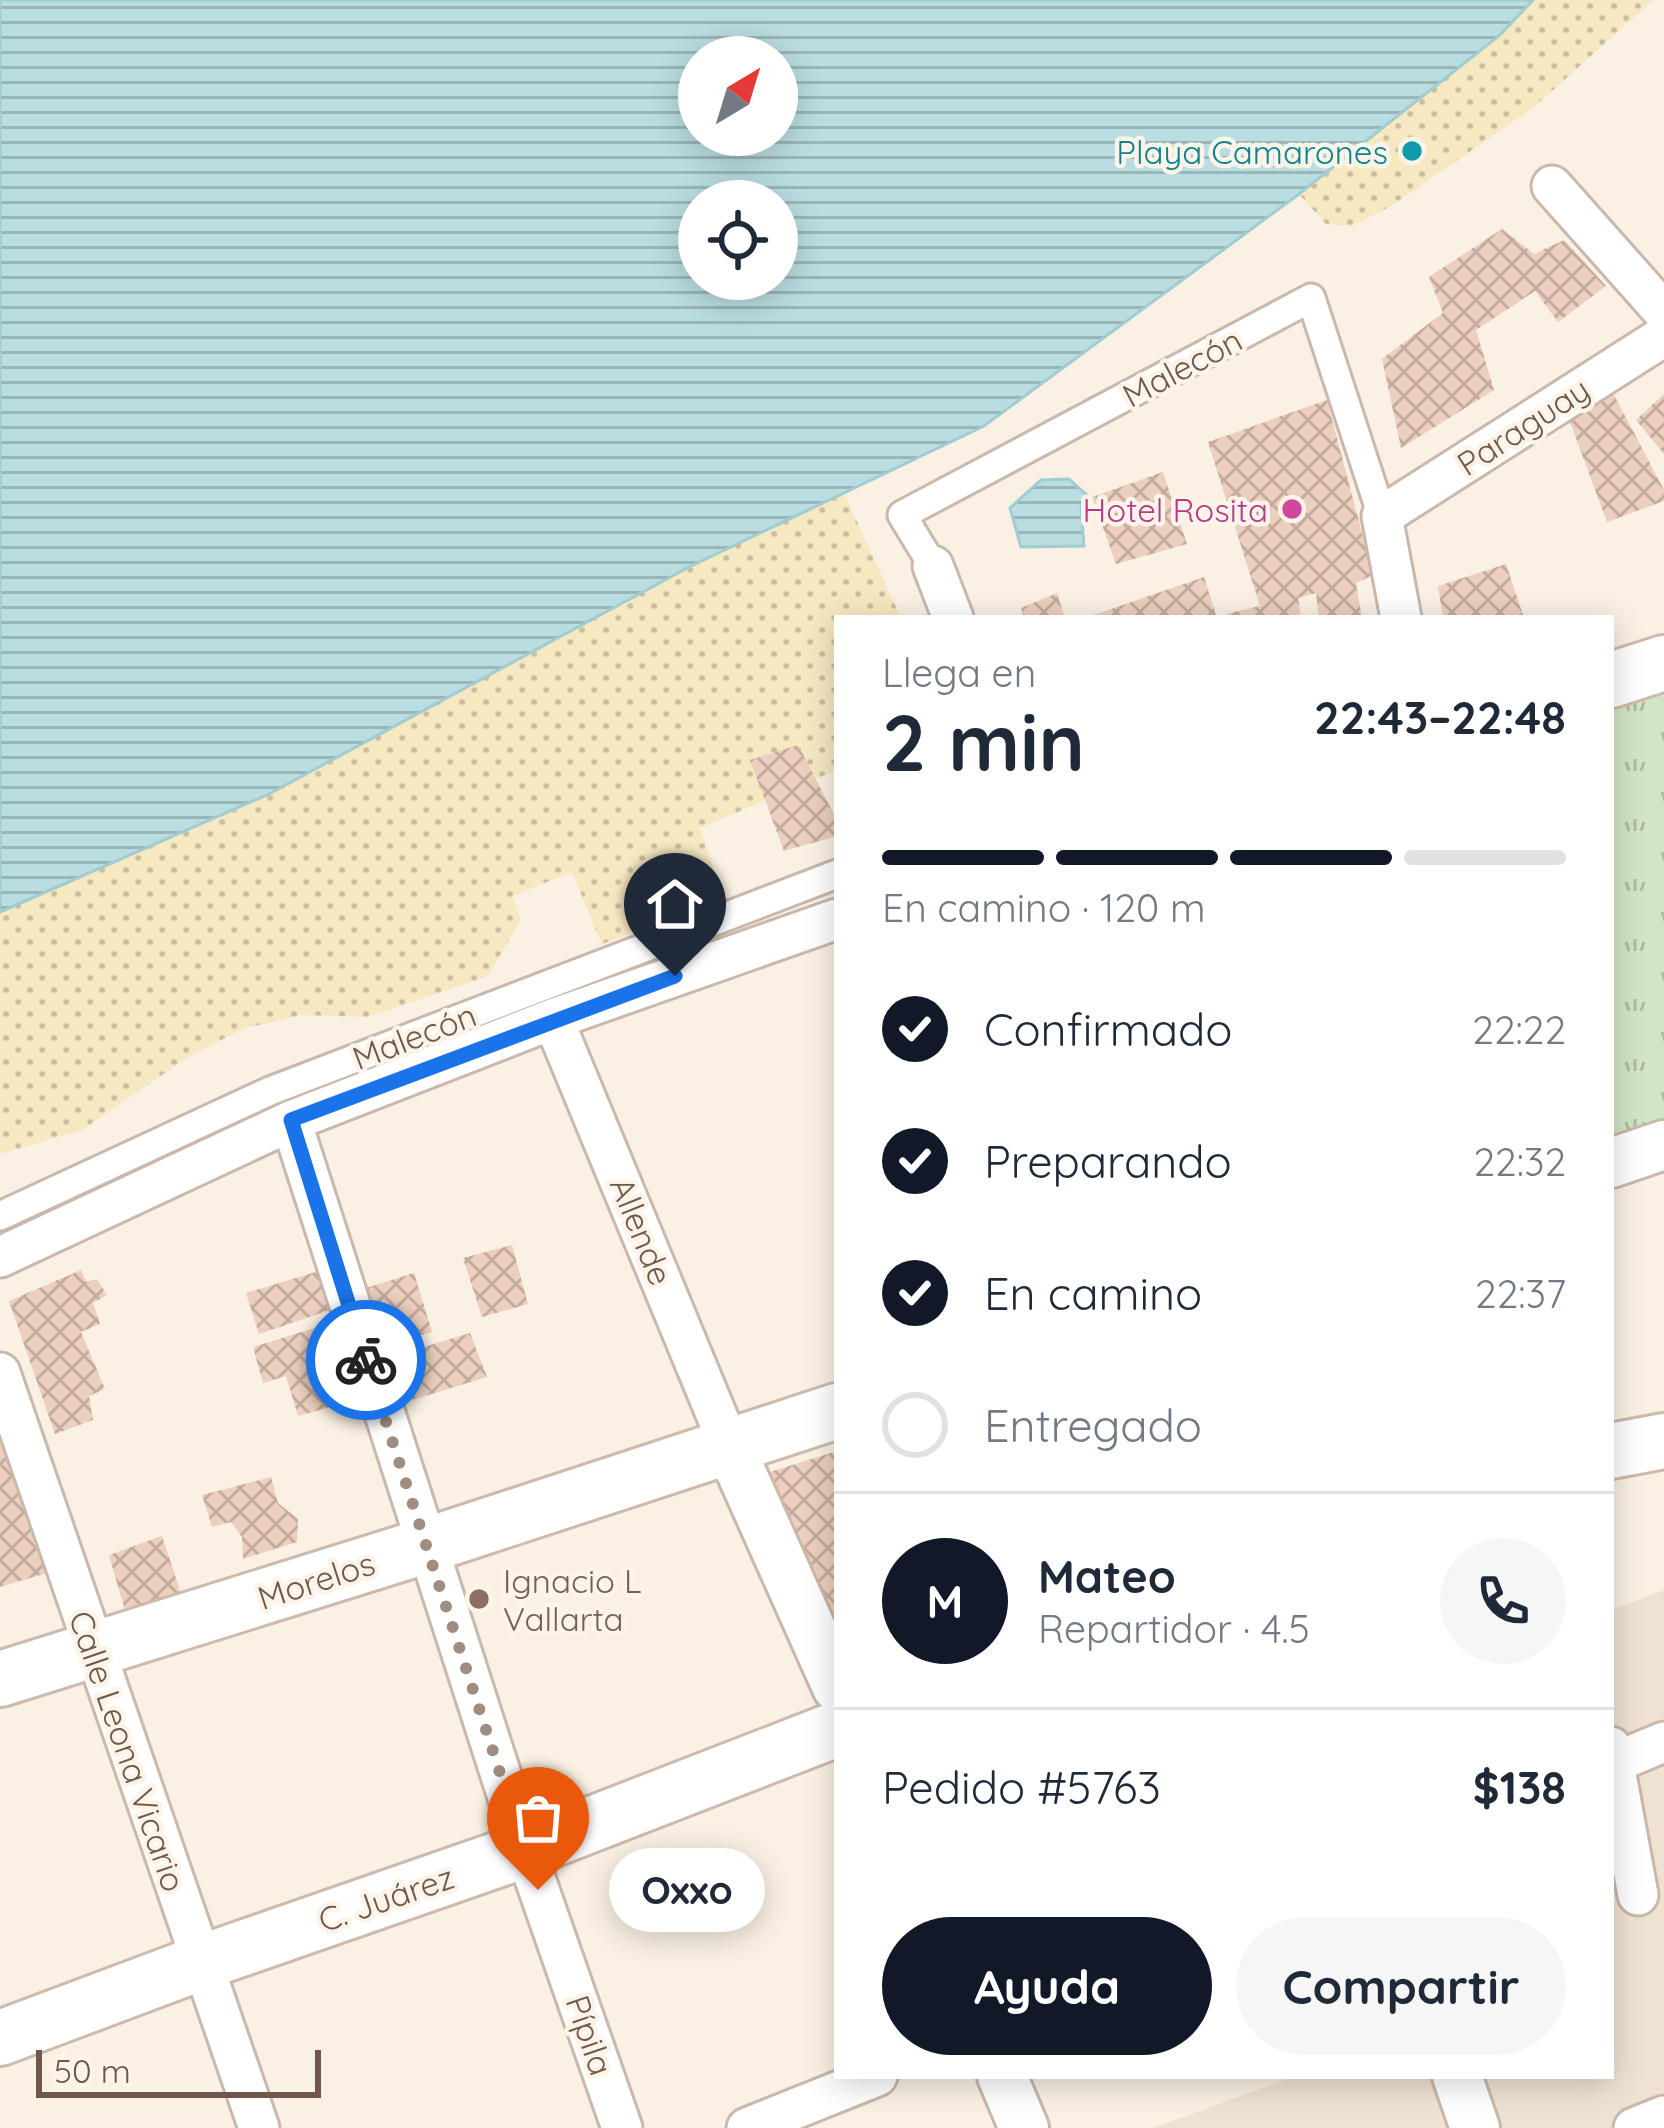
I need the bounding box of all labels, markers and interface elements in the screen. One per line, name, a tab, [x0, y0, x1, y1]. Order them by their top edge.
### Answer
north arrow	[678, 36, 798, 156]
map controls	[678, 36, 798, 300]
place label: Playa Camarones	[1116, 131, 1388, 172]
marker: Playa Camarones	[1399, 138, 1425, 164]
button: locate	[678, 180, 798, 300]
street label: Malecón	[1115, 319, 1249, 415]
street label: Paraguay	[1449, 368, 1597, 484]
place label: Hotel Rosita	[1082, 489, 1268, 530]
marker: Hotel Rosita	[1279, 496, 1305, 522]
text: Llega en	[882, 648, 1036, 697]
text: 22:43–22:48	[1314, 689, 1566, 745]
text: 2 min	[882, 693, 1085, 791]
pin	[624, 853, 726, 976]
icon: home	[642, 871, 708, 937]
text: En camino · 120 m	[882, 883, 1206, 932]
street label: Malecón	[346, 994, 482, 1078]
icon: check	[882, 996, 948, 1062]
text: Confirmado	[984, 1001, 1232, 1057]
text: 22:22	[1472, 1005, 1566, 1054]
icon: check	[882, 1128, 948, 1194]
text: Preparando	[984, 1133, 1232, 1189]
text: 22:32	[1473, 1137, 1566, 1186]
street label: Allende	[602, 1171, 682, 1291]
icon: check	[882, 1260, 948, 1326]
text: En camino	[984, 1265, 1202, 1321]
text: 22:37	[1475, 1269, 1566, 1318]
courier	[306, 1300, 426, 1420]
icon: bike	[333, 1327, 399, 1393]
text: Entregado	[984, 1397, 1202, 1453]
button: phone	[1440, 1538, 1566, 1664]
street label: Morelos	[252, 1542, 380, 1618]
text: Mateo	[1038, 1548, 1176, 1604]
place label: Ignacio L Vallarta	[503, 1560, 642, 1639]
text: M	[927, 1573, 963, 1629]
marker: Ignacio L Vallarta	[466, 1586, 492, 1612]
text: Repartidor · 4.5	[1038, 1604, 1310, 1653]
street label: Calle Leona Vicario	[61, 1605, 195, 1897]
text: Pedido #5763	[882, 1759, 1161, 1815]
text: $138	[1473, 1759, 1566, 1815]
pin	[487, 1767, 589, 1890]
icon: bag	[505, 1785, 571, 1851]
callout: Oxxo	[610, 1848, 766, 1932]
street label: C. Juárez	[313, 1856, 459, 1940]
text: Oxxo	[641, 1865, 733, 1914]
button: Ayuda	[882, 1917, 1212, 2055]
button: Compartir	[1236, 1917, 1566, 2055]
street label: Pípila	[557, 1990, 623, 2080]
scale bar	[36, 2044, 321, 2097]
text: 50 m	[54, 2050, 131, 2091]

